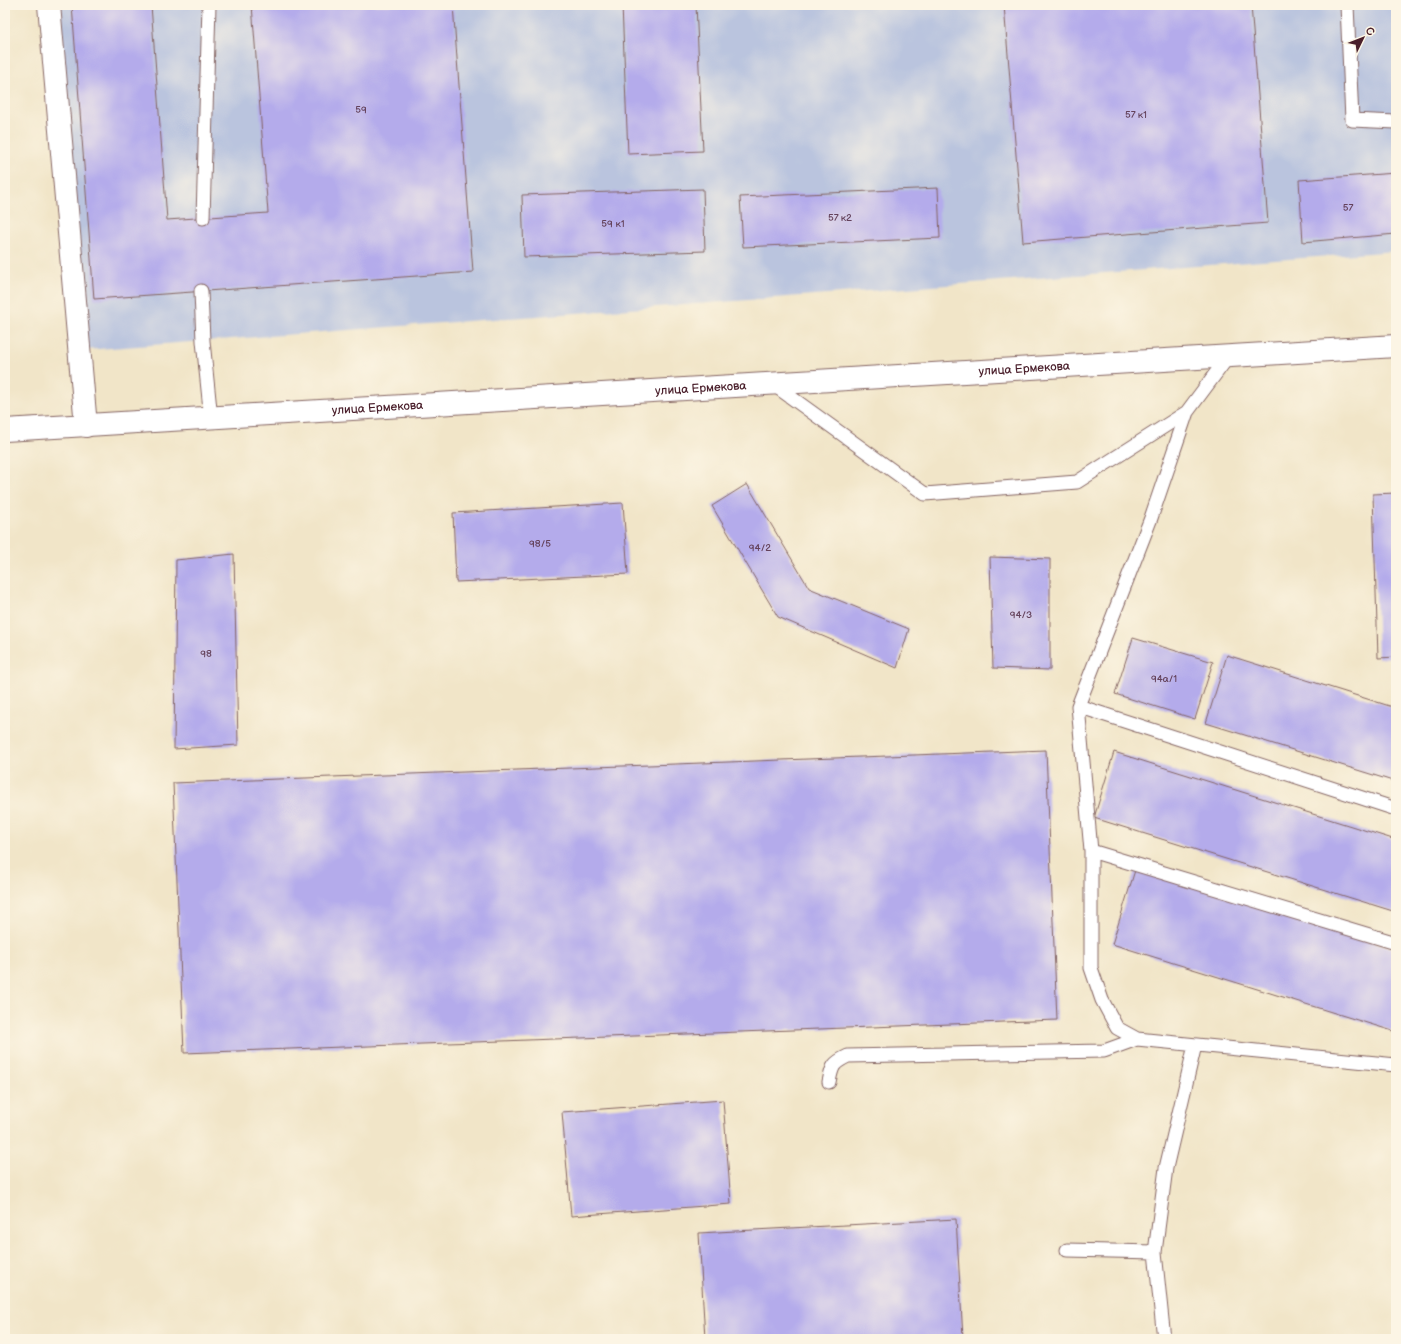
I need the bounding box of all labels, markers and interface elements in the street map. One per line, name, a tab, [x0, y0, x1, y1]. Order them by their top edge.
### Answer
north arrow	[1343, 18, 1383, 58]
text: С	[1363, 24, 1378, 39]
house number: 59	[355, 104, 367, 116]
house number: 57 к1	[1125, 109, 1147, 121]
house number: 57	[1343, 202, 1353, 214]
house number: 57 к2	[828, 212, 852, 224]
house number: 59 к1	[601, 218, 625, 230]
street label: улица Ермекова	[978, 359, 1070, 379]
street label: улица Ермекова	[655, 378, 747, 399]
street label: улица Ермекова	[331, 398, 423, 418]
house number: 98/5	[529, 538, 551, 550]
house number: 94/2	[749, 542, 771, 554]
house number: 94/3	[1010, 609, 1032, 621]
house number: 98	[200, 648, 212, 660]
house number: 94а/1	[1151, 673, 1177, 685]

